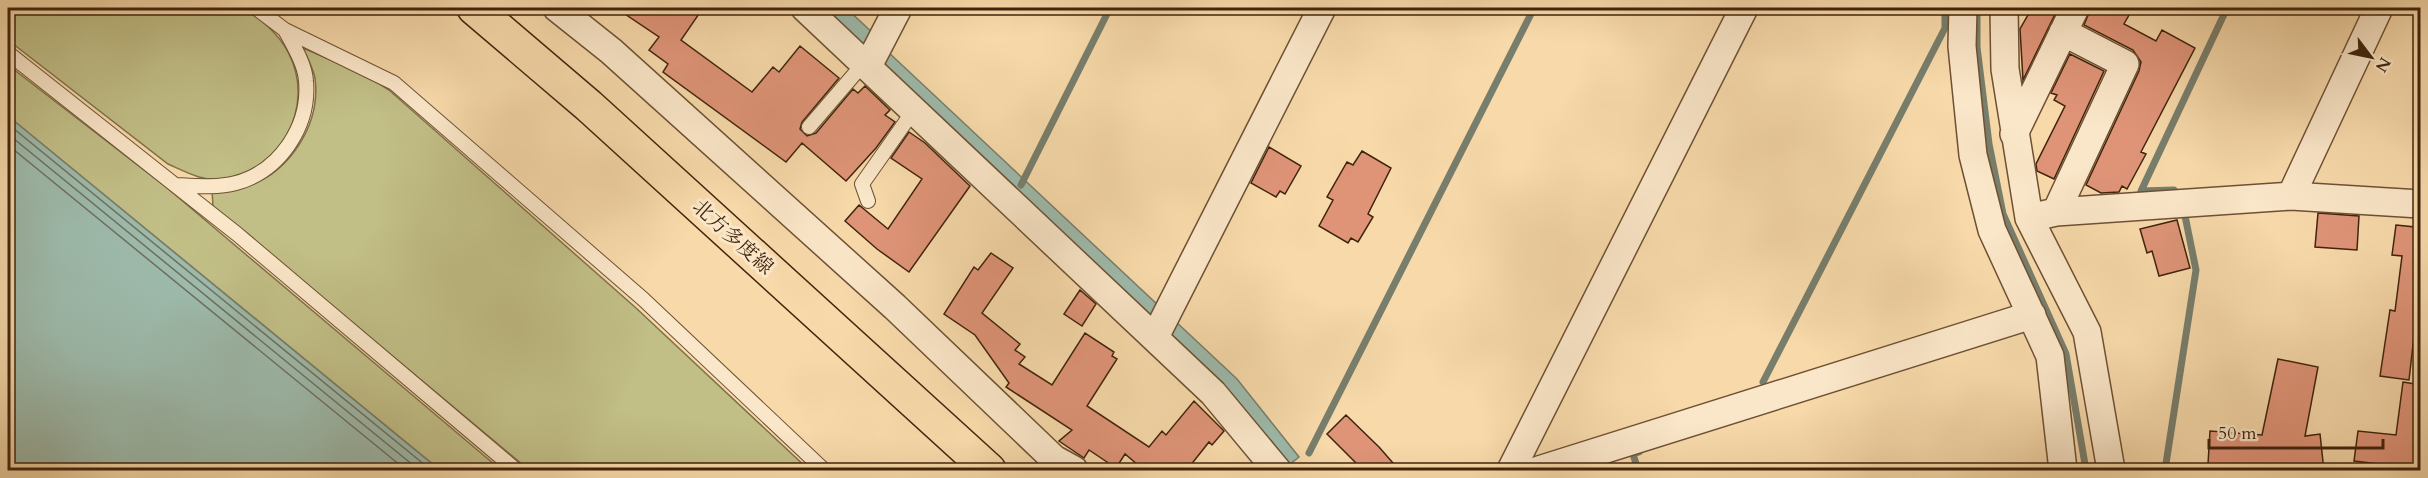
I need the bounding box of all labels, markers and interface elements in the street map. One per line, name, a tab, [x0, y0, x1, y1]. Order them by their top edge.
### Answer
north arrow	[2341, 27, 2401, 87]
text: N	[2370, 53, 2396, 76]
street label: 北方多度線	[687, 194, 779, 280]
scale bar	[2209, 412, 2383, 450]
text: 50 m	[2218, 421, 2257, 446]

